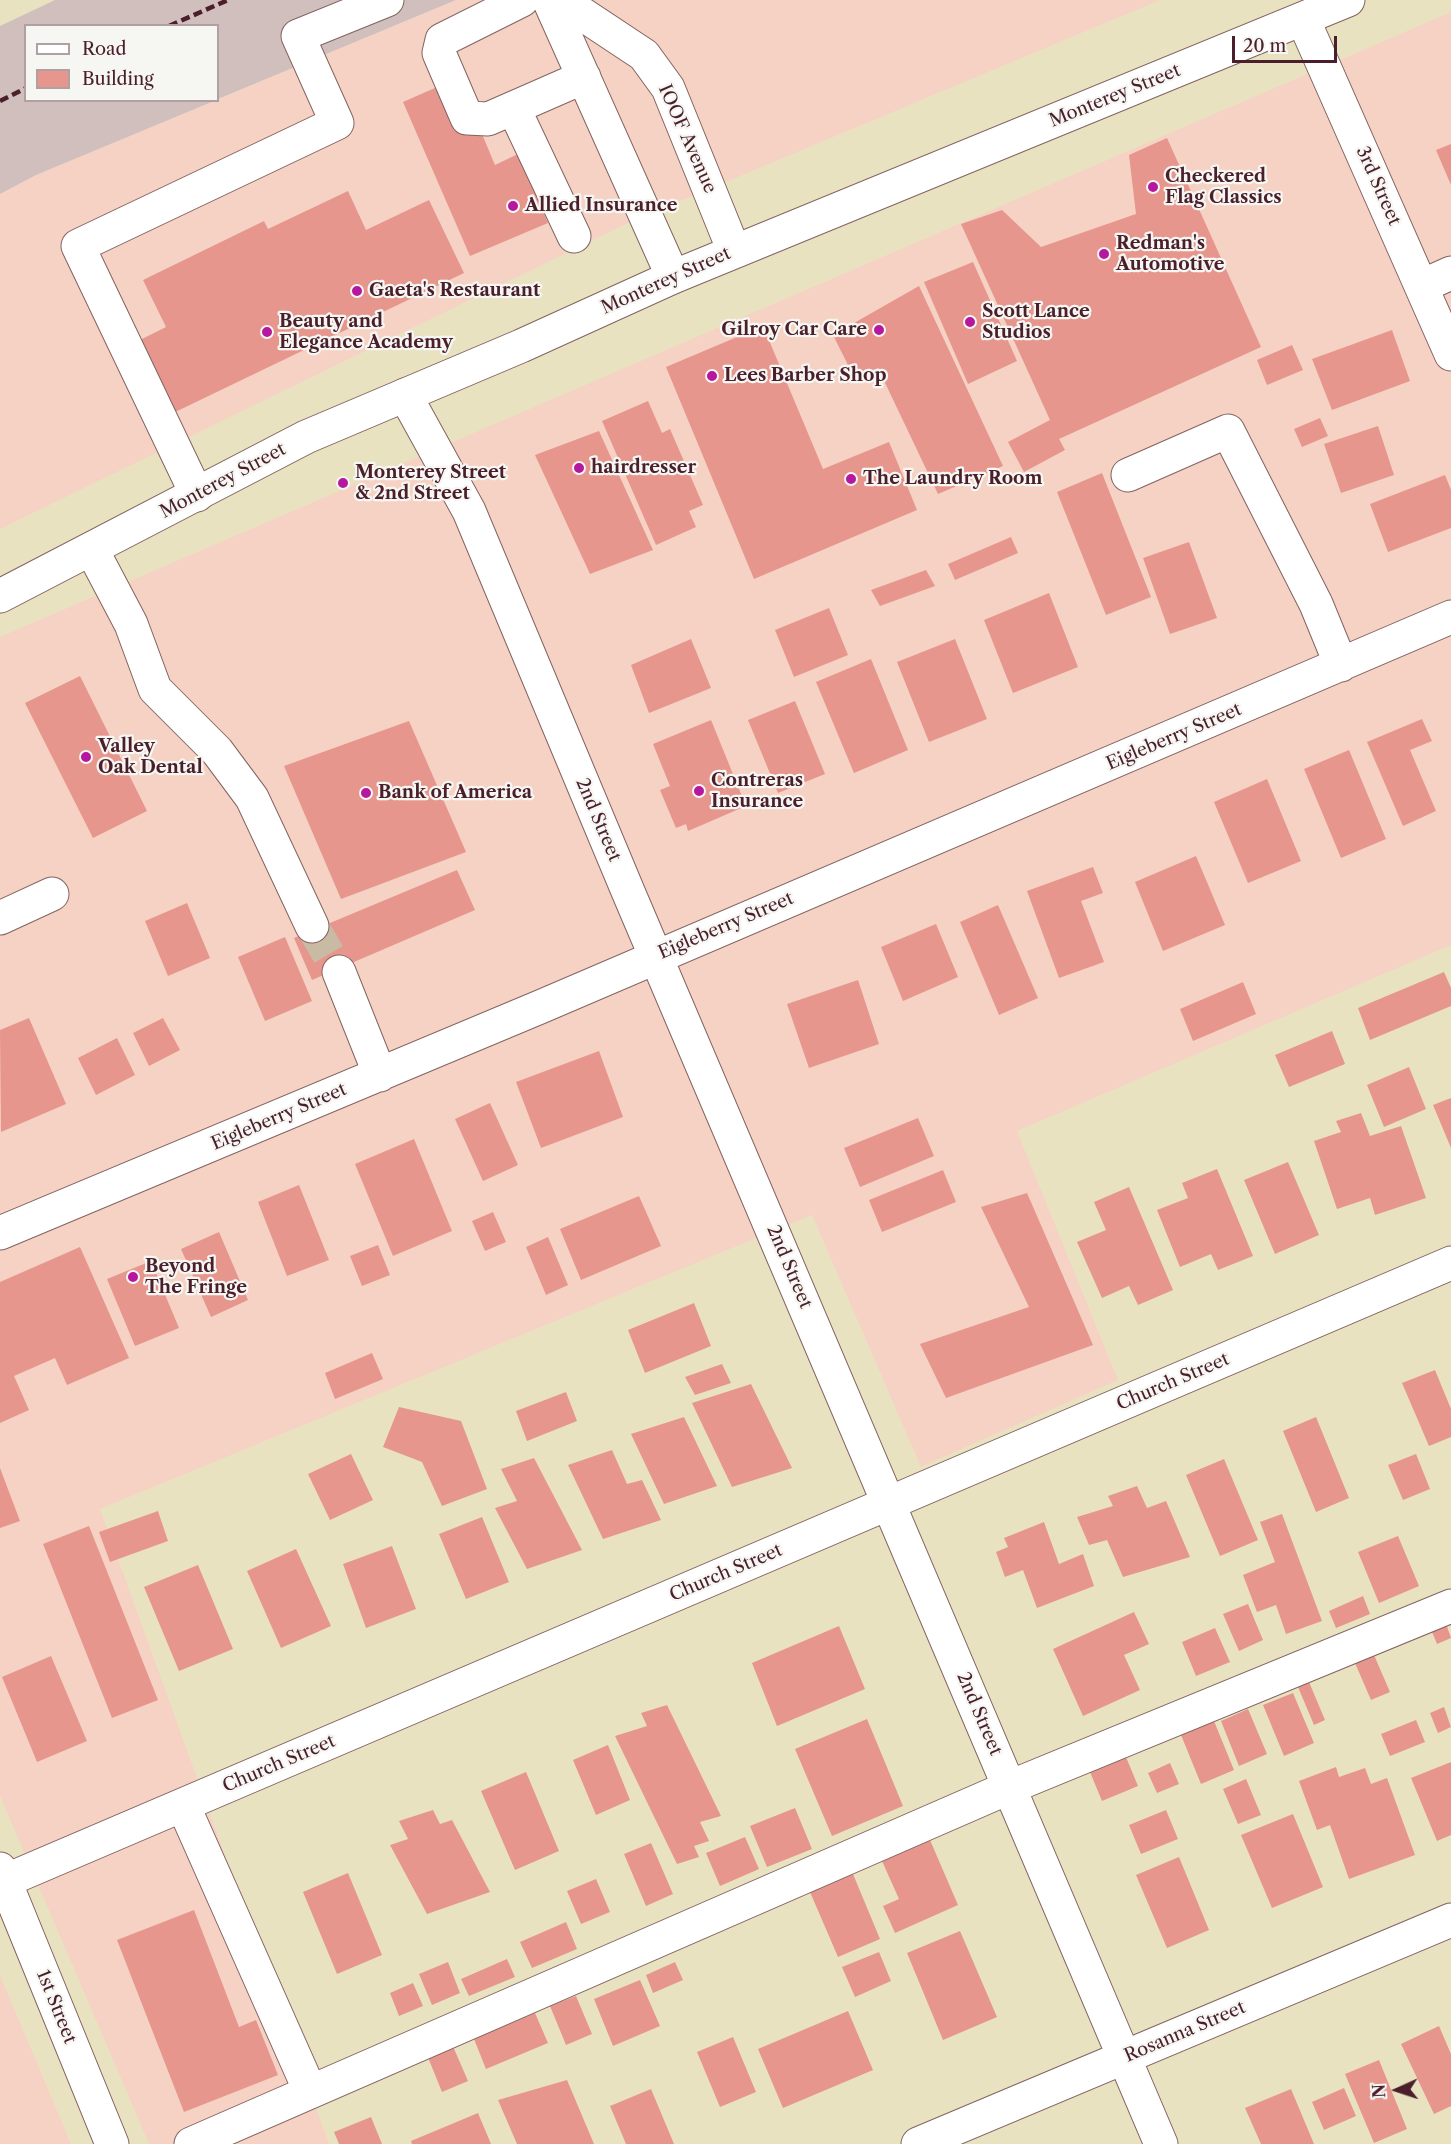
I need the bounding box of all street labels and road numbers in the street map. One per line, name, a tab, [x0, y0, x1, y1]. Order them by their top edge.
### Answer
street label: Monterey Street	[1046, 60, 1184, 132]
street label: IOOF Avenue	[653, 81, 721, 197]
street label: 3rd Street	[1351, 143, 1405, 229]
street label: Monterey Street	[598, 243, 734, 319]
street label: Monterey Street	[156, 439, 290, 523]
street label: Eigleberry Street	[1103, 699, 1245, 775]
street label: 2nd Street	[571, 775, 625, 865]
street label: Eigleberry Street	[655, 888, 797, 964]
street label: Eigleberry Street	[208, 1079, 350, 1155]
street label: 2nd Street	[762, 1222, 816, 1312]
street label: Church Street	[1114, 1349, 1232, 1415]
street label: Church Street	[667, 1540, 785, 1606]
street label: 2nd Street	[952, 1669, 1006, 1759]
street label: Church Street	[220, 1731, 338, 1797]
street label: 1st Street	[31, 1967, 81, 2047]
street label: Rosanna Street	[1121, 1997, 1249, 2067]

